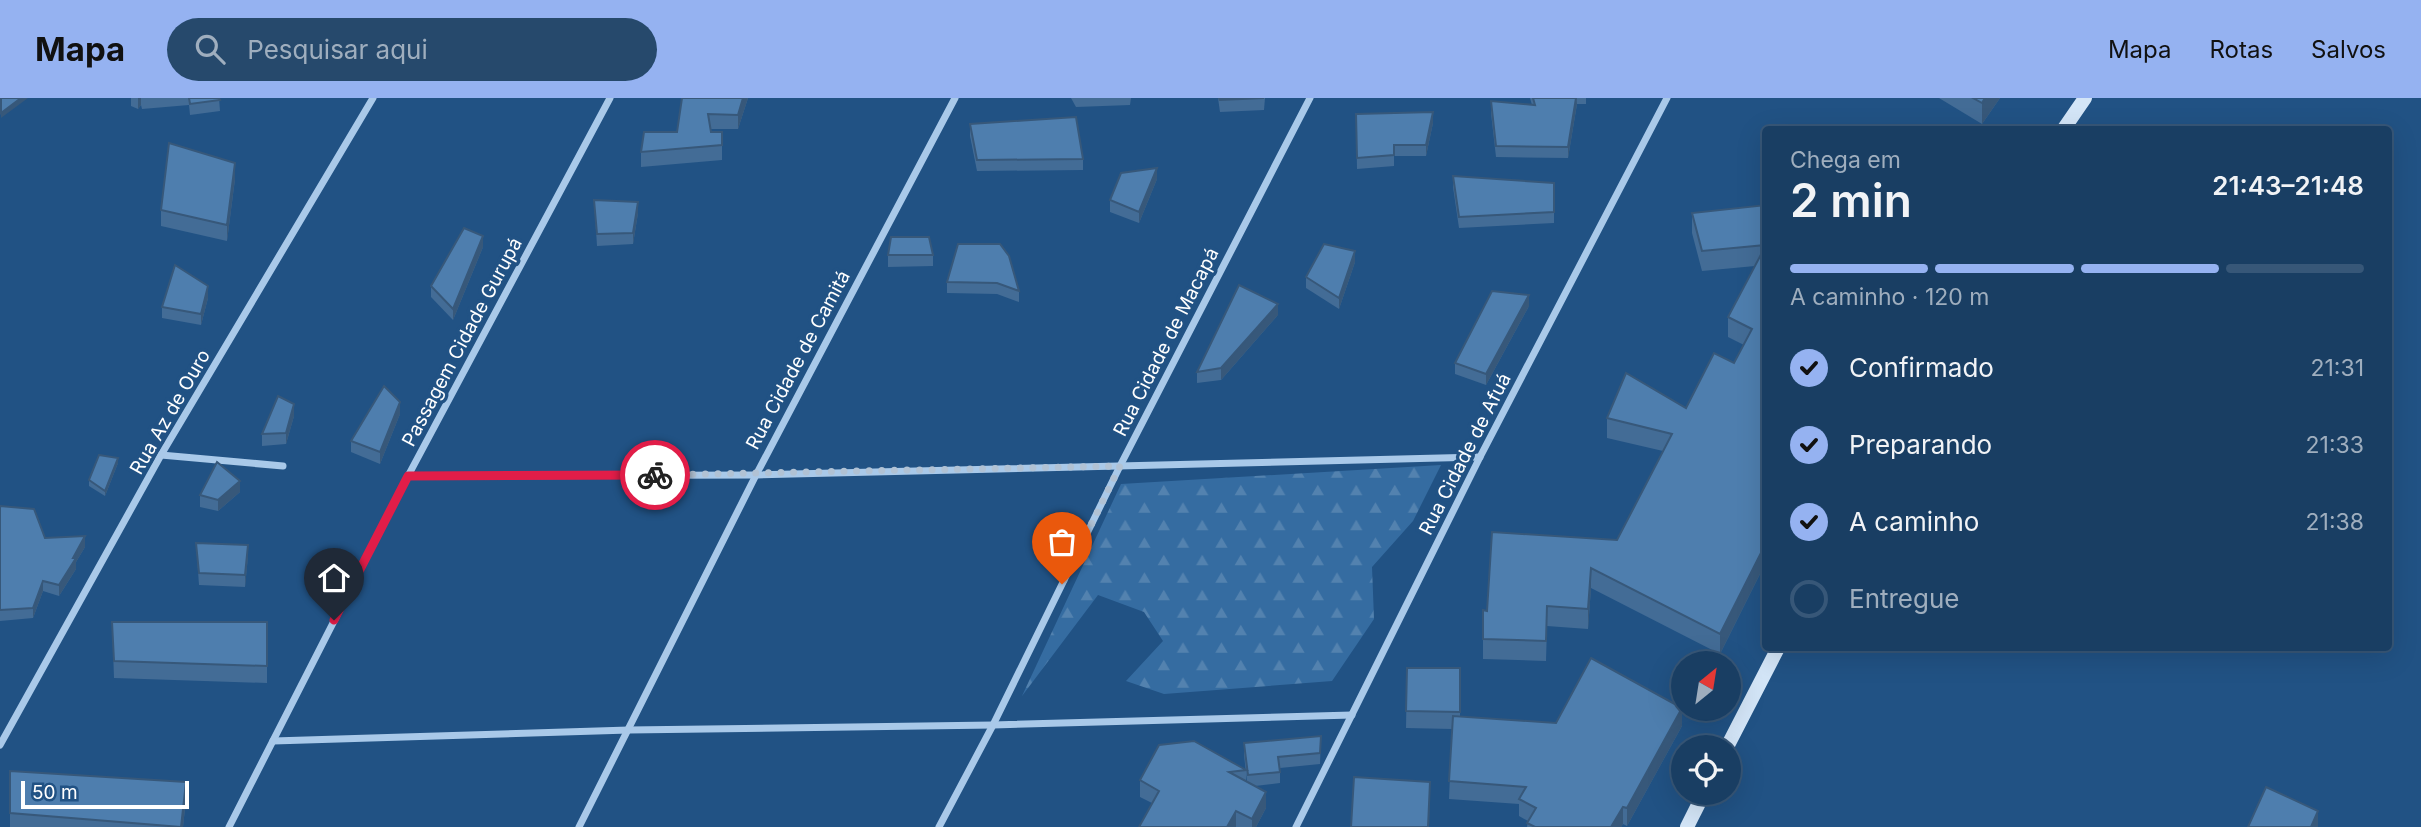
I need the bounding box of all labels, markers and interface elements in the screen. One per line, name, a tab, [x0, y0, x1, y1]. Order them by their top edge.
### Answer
search box	[167, 18, 657, 81]
text: Mapa	[35, 29, 125, 69]
icon: search	[191, 30, 229, 68]
text: Pesquisar aqui	[247, 34, 428, 65]
text: Mapa	[2108, 35, 2172, 64]
text: Rotas	[2210, 35, 2273, 64]
text: Salvos	[2311, 35, 2386, 64]
text: Chega em	[1790, 146, 1901, 174]
text: 21:43–21:48	[2212, 170, 2364, 201]
text: 2 min	[1790, 172, 1912, 228]
street label: Passagem Cidade Gurupá	[397, 234, 527, 450]
street label: Rua Cidade de Macapá	[1108, 244, 1224, 440]
street label: Rua Cidade de Camitá	[741, 267, 855, 453]
text: A caminho · 120 m	[1790, 283, 1989, 311]
street label: Rua Az de Ouro	[125, 345, 215, 479]
icon: check	[1790, 349, 1828, 387]
text: Confirmado	[1849, 352, 1994, 383]
text: 21:31	[2310, 354, 2364, 382]
street label: Rua Cidade de Afuá	[1414, 369, 1516, 539]
icon: check	[1790, 426, 1828, 464]
text: Preparando	[1849, 429, 1992, 460]
text: 21:33	[2306, 431, 2364, 459]
courier	[620, 440, 690, 510]
icon: bike	[636, 456, 674, 494]
icon: check	[1790, 503, 1828, 541]
text: A caminho	[1849, 506, 1979, 537]
text: 21:38	[2306, 508, 2364, 536]
pin	[1032, 512, 1092, 584]
icon: bag	[1043, 523, 1081, 561]
pin	[304, 548, 364, 620]
icon: home	[315, 559, 353, 597]
text: Entregue	[1849, 583, 1960, 614]
north arrow	[1671, 651, 1741, 721]
map controls	[1671, 651, 1741, 805]
button: locate	[1671, 735, 1741, 805]
scale bar	[21, 778, 189, 810]
text: 50 m	[32, 781, 78, 804]

